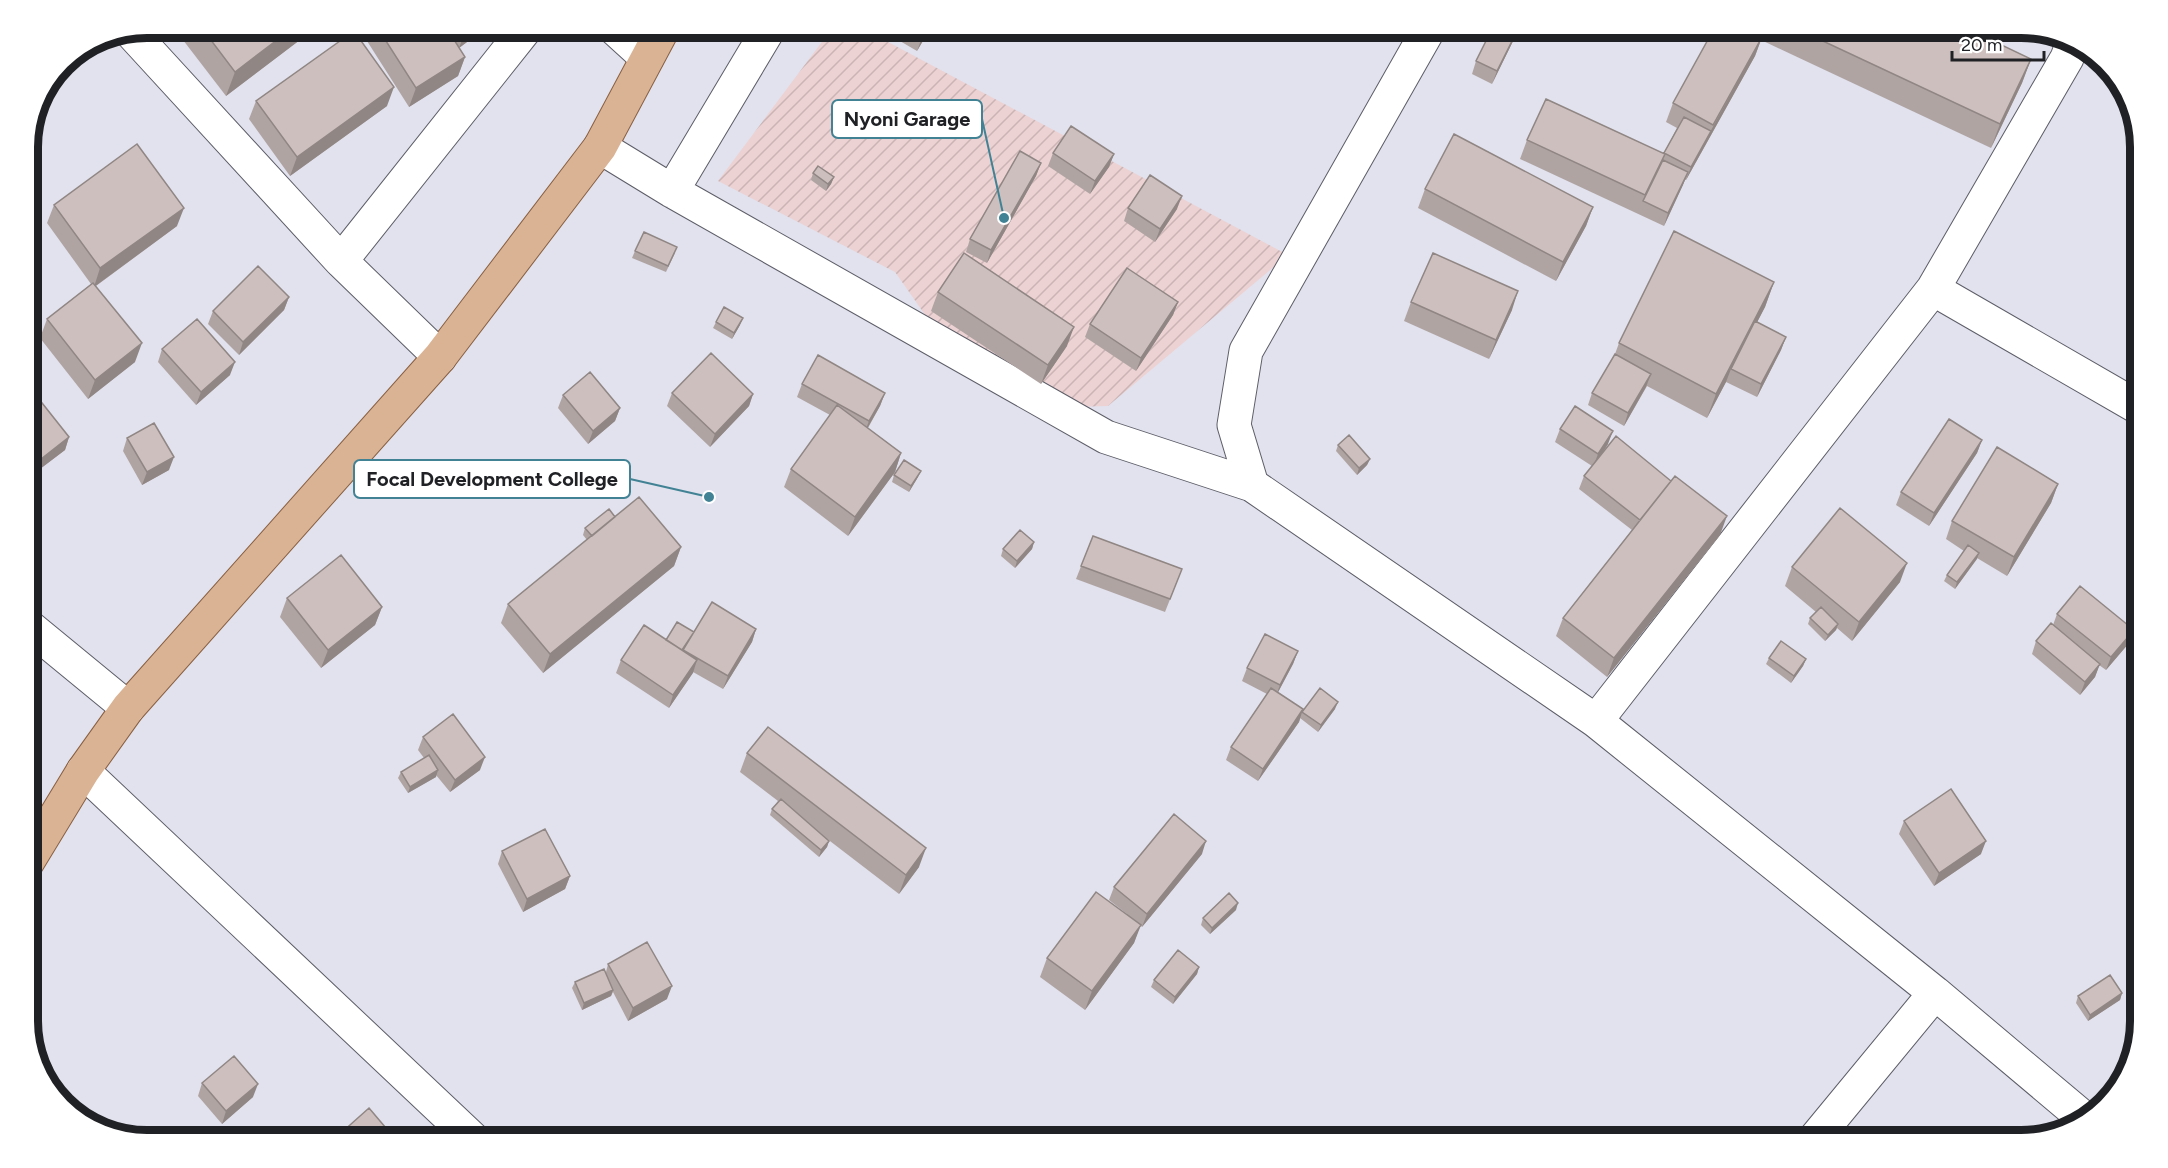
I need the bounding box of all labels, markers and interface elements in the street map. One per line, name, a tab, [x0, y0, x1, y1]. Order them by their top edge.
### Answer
scale bar	[1952, 24, 2044, 62]
text: 20 m	[1961, 34, 2002, 56]
callout: Nyoni Garage	[832, 100, 982, 138]
text: Nyoni Garage	[844, 107, 970, 131]
callout: Focal Development College	[354, 460, 630, 498]
text: Focal Development College	[366, 467, 618, 491]

